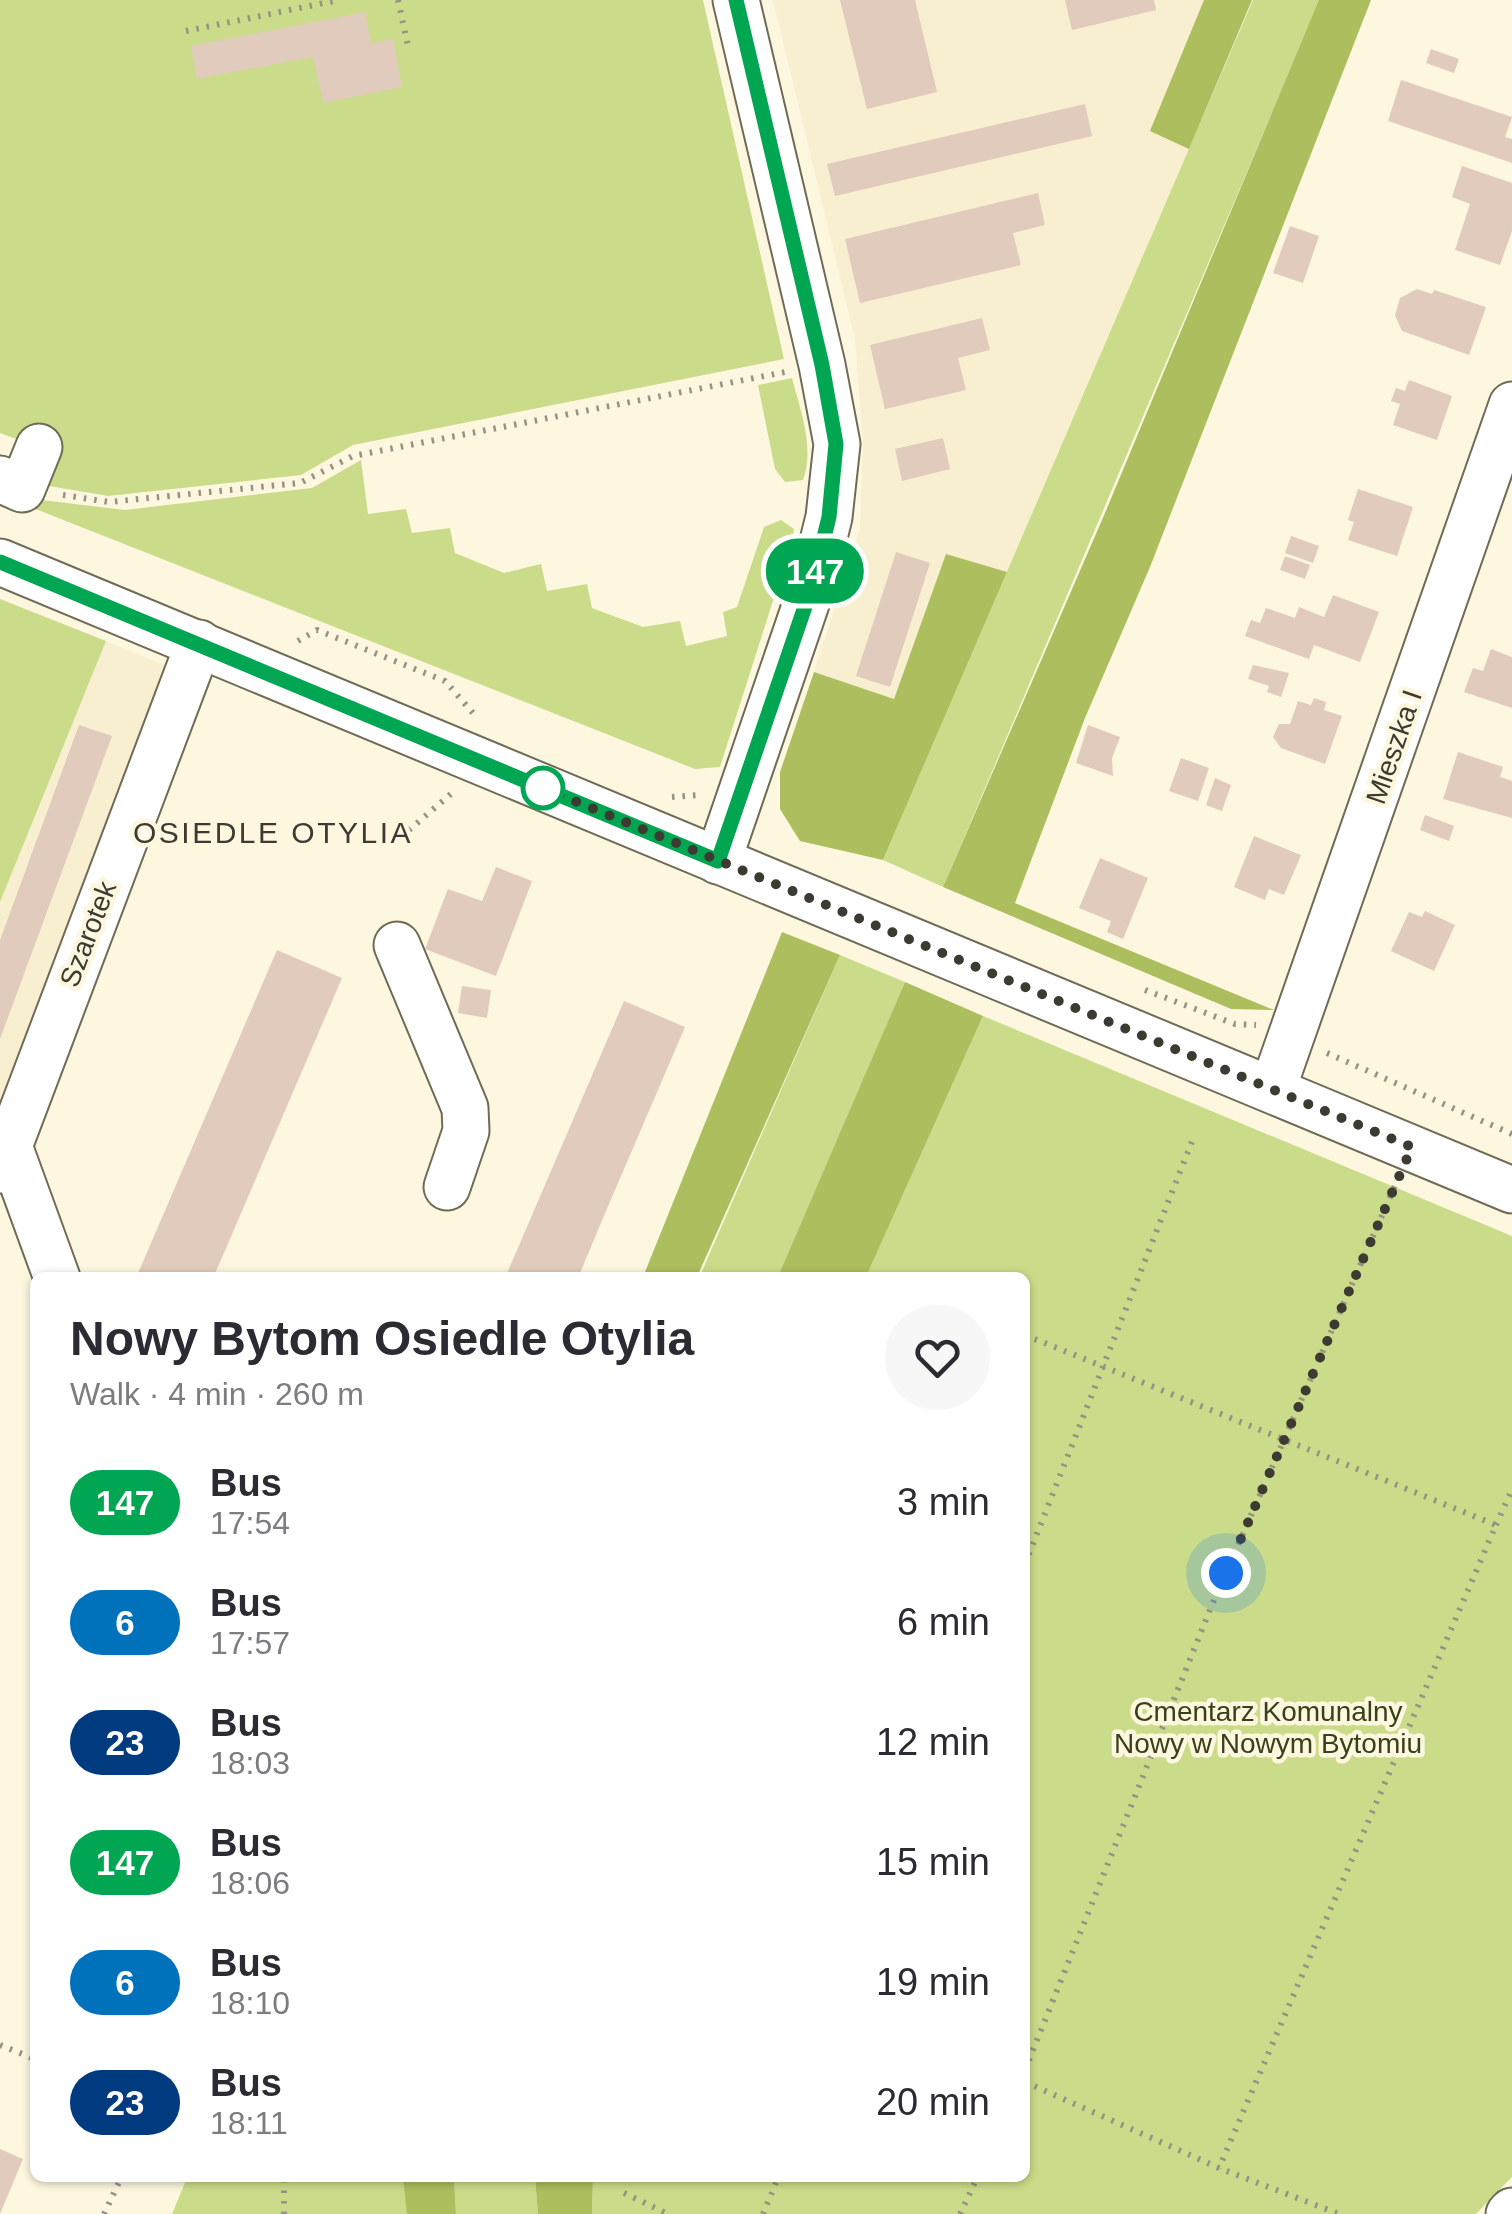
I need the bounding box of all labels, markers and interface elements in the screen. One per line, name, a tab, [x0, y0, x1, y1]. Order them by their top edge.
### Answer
line badge: 147	[758, 538, 872, 604]
text: 147	[786, 552, 844, 591]
street label: Mieszka I	[1360, 686, 1428, 808]
unlabelled marker	[522, 767, 564, 809]
district label: OSIEDLE OTYLIA	[133, 816, 413, 849]
street label: Szarotek	[54, 876, 123, 991]
button: heart	[885, 1305, 990, 1410]
text: Nowy Bytom Osiedle Otylia	[70, 1312, 694, 1365]
text: Walk · 4 min · 260 m	[70, 1376, 364, 1412]
text: Bus	[210, 1462, 282, 1504]
text: 3 min	[897, 1481, 990, 1523]
text: 147	[96, 1483, 154, 1522]
text: 17:54	[210, 1505, 290, 1541]
your location	[1201, 1548, 1251, 1598]
text: Bus	[210, 1582, 282, 1624]
text: 6 min	[897, 1601, 990, 1643]
text: 6	[115, 1603, 135, 1642]
text: 17:57	[210, 1625, 290, 1661]
park label: Cmentarz Komunalny Nowy w Nowym Bytomiu	[1114, 1696, 1422, 1759]
text: Bus	[210, 1702, 282, 1744]
text: 12 min	[876, 1721, 990, 1763]
text: 23	[106, 1723, 144, 1762]
text: 18:03	[210, 1745, 290, 1781]
text: Bus	[210, 1822, 282, 1864]
text: 15 min	[876, 1841, 990, 1883]
text: 147	[96, 1843, 154, 1882]
text: 18:06	[210, 1865, 290, 1901]
text: Bus	[210, 1942, 282, 1984]
text: 19 min	[876, 1961, 990, 2003]
text: 6	[115, 1963, 135, 2002]
text: 18:10	[210, 1985, 290, 2021]
text: Bus	[210, 2062, 282, 2104]
text: 20 min	[876, 2081, 990, 2123]
text: 23	[106, 2083, 144, 2122]
text: 18:11	[210, 2105, 288, 2141]

